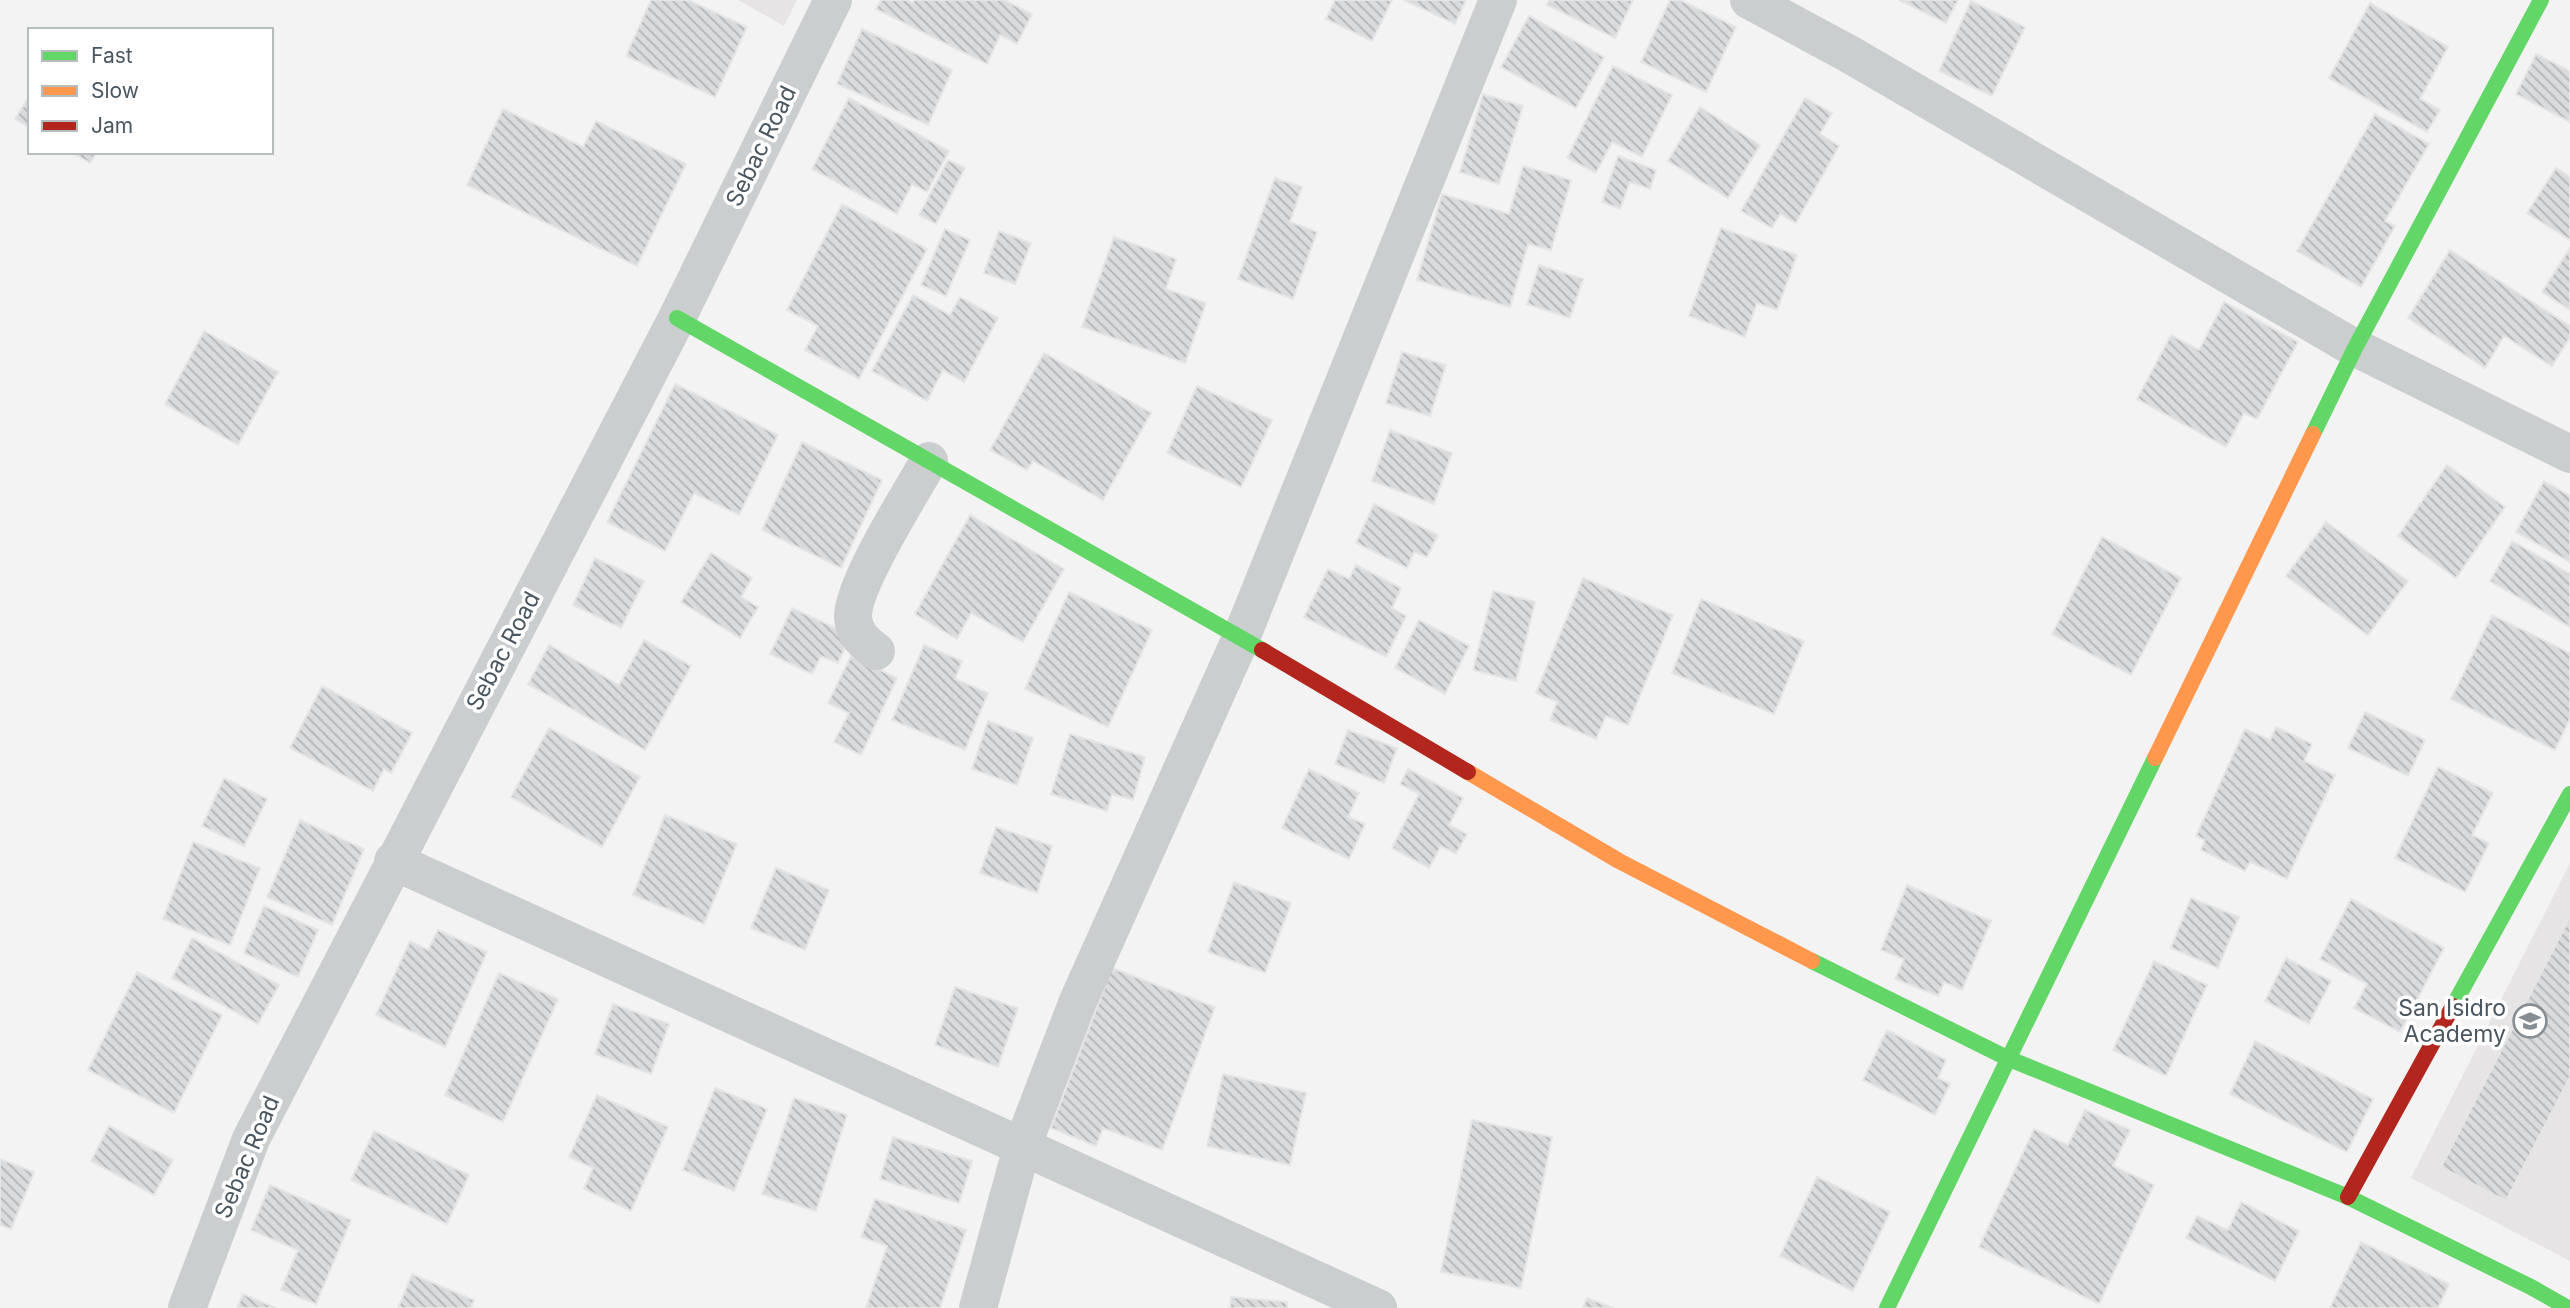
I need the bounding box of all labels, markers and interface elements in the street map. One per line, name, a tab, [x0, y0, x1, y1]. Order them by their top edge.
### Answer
legend	[28, 28, 273, 154]
text: Fast	[91, 43, 133, 68]
text: Slow	[91, 78, 139, 103]
street label: Sebac Road	[720, 81, 802, 211]
text: Jam	[91, 113, 133, 138]
street label: Sebac Road	[460, 587, 546, 715]
place label: San Isidro Academy	[2398, 994, 2506, 1048]
school or university icon: San Isidro Academy	[2511, 1002, 2549, 1040]
street label: Sebac Road	[209, 1091, 285, 1223]

